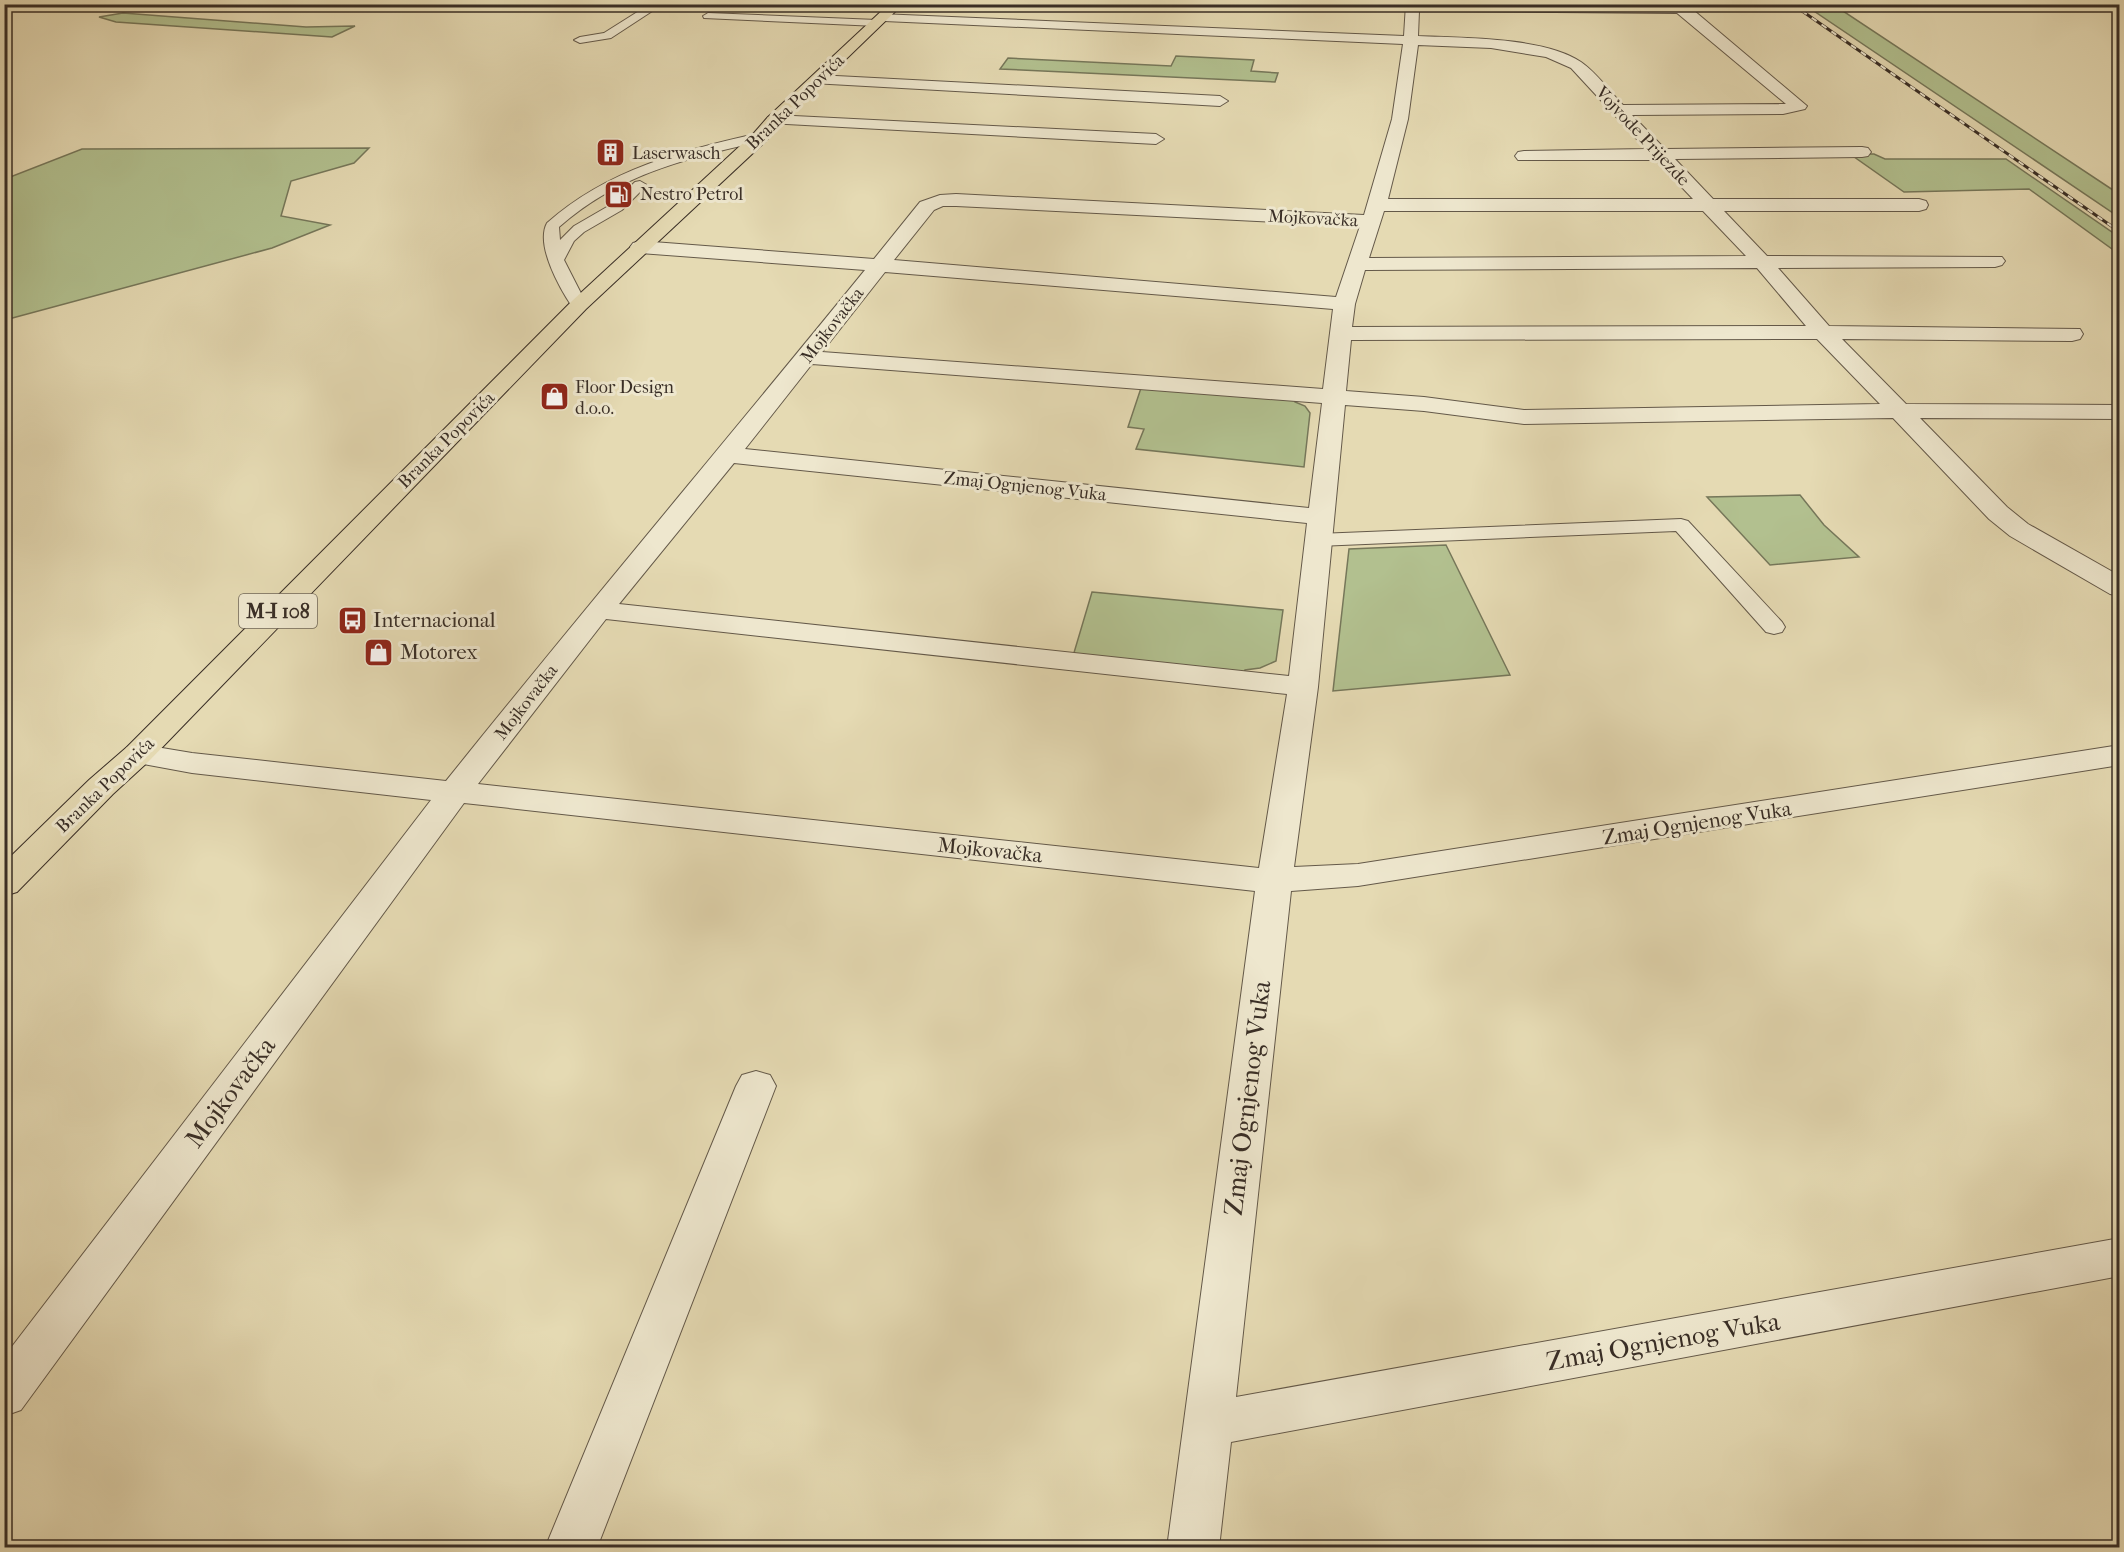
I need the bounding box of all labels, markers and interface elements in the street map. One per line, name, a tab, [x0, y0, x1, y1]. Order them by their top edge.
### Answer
street label: Branka Popovića	[742, 50, 849, 154]
street label: Vojvode Prijezde	[1590, 81, 1694, 191]
building icon: Laserwasch	[595, 137, 627, 169]
place label: Laserwasch	[632, 143, 721, 164]
fuel station icon: Nestro Petrol	[603, 178, 635, 210]
place label: Nestro Petrol	[640, 184, 743, 205]
street label: Mojkovačka	[1267, 206, 1359, 231]
street label: Mojkovačka	[796, 283, 869, 367]
place label: Floor Design d.o.o.	[575, 377, 675, 419]
shop icon: Floor Design d.o.o.	[538, 381, 570, 413]
street label: Branka Popovića	[394, 387, 500, 493]
street label: Zmaj Ognjenog Vuka	[942, 467, 1108, 506]
road number: M-I 108	[239, 594, 317, 628]
bus stop icon: Internacional	[336, 604, 368, 636]
place label: Internacional	[373, 608, 496, 632]
shop icon: Motorex	[363, 636, 395, 668]
place label: Motorex	[400, 640, 478, 664]
street label: Mojkovačka	[490, 660, 563, 744]
street label: Branka Popovića	[52, 733, 159, 837]
street label: Zmaj Ognjenog Vuka	[1601, 796, 1794, 850]
street label: Mojkovačka	[936, 833, 1044, 867]
street label: Zmaj Ognjenog Vuka	[1218, 978, 1277, 1217]
street label: Mojkovačka	[179, 1030, 283, 1154]
street label: Zmaj Ognjenog Vuka	[1544, 1306, 1783, 1377]

